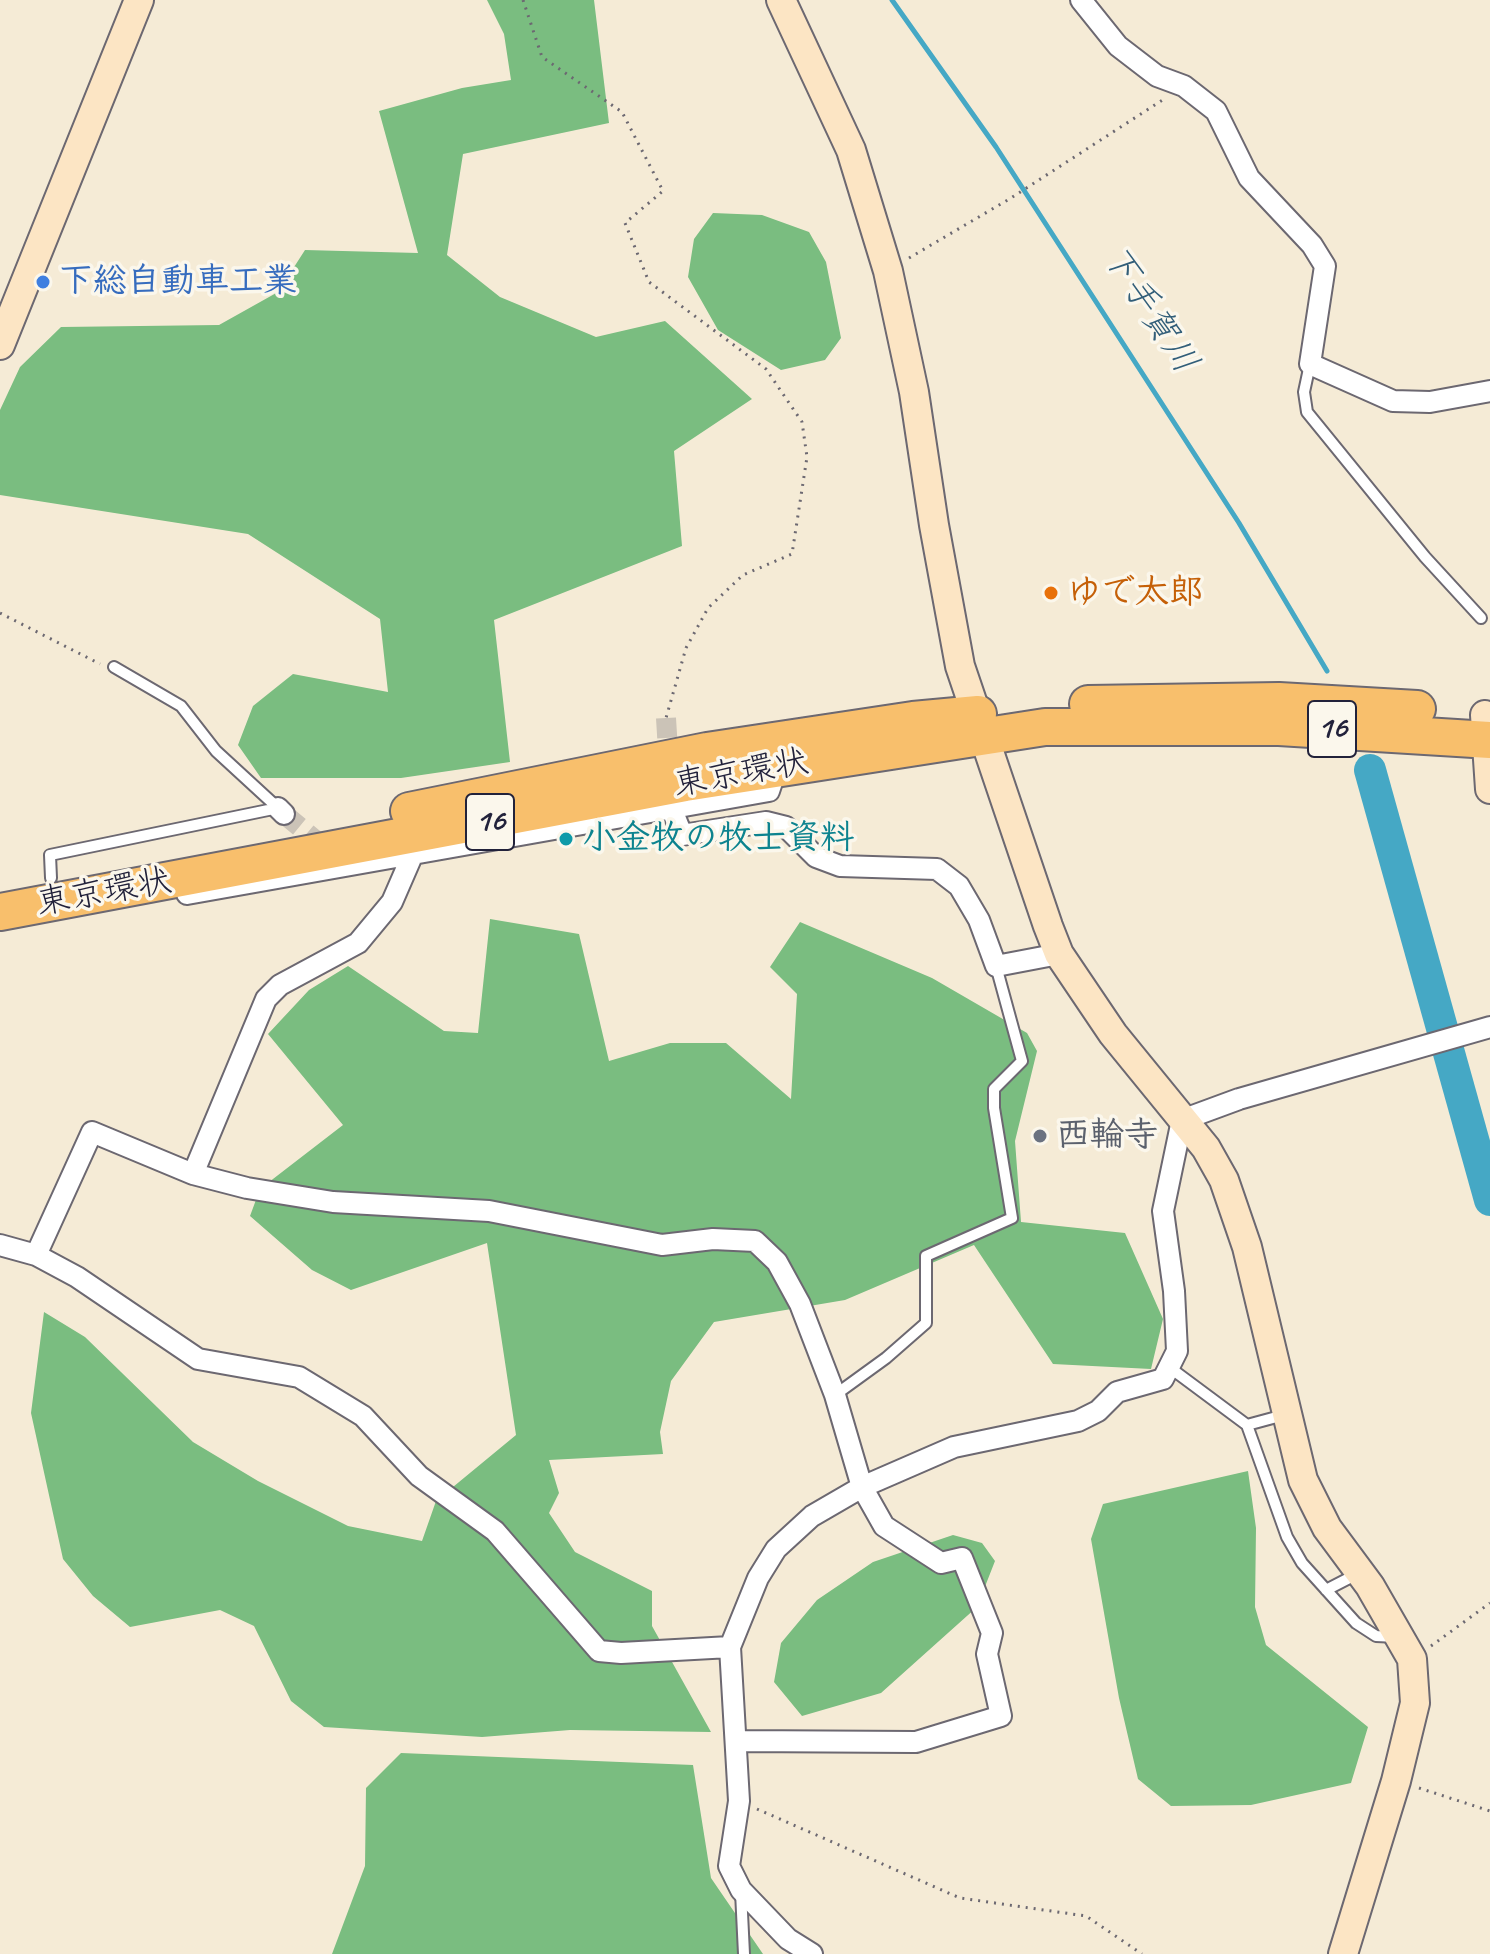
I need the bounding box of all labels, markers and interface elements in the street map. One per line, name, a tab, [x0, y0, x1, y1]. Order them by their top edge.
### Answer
water label: 下手賀川	[1092, 238, 1206, 382]
place label: 下総自動車工業	[59, 262, 297, 302]
marker: 下総自動車工業	[34, 273, 52, 291]
place label: ゆで太郎	[1067, 573, 1203, 613]
marker: ゆで太郎	[1042, 584, 1060, 602]
road number: 16	[1308, 701, 1356, 757]
street label: 東京環状	[670, 742, 812, 806]
road number: 16	[466, 794, 514, 850]
place label: 小金牧の牧士資料	[582, 819, 854, 859]
marker: 小金牧の牧士資料	[557, 830, 575, 848]
street label: 東京環状	[33, 861, 175, 925]
place label: 西輪寺	[1056, 1116, 1158, 1156]
marker: 西輪寺	[1031, 1127, 1049, 1145]

